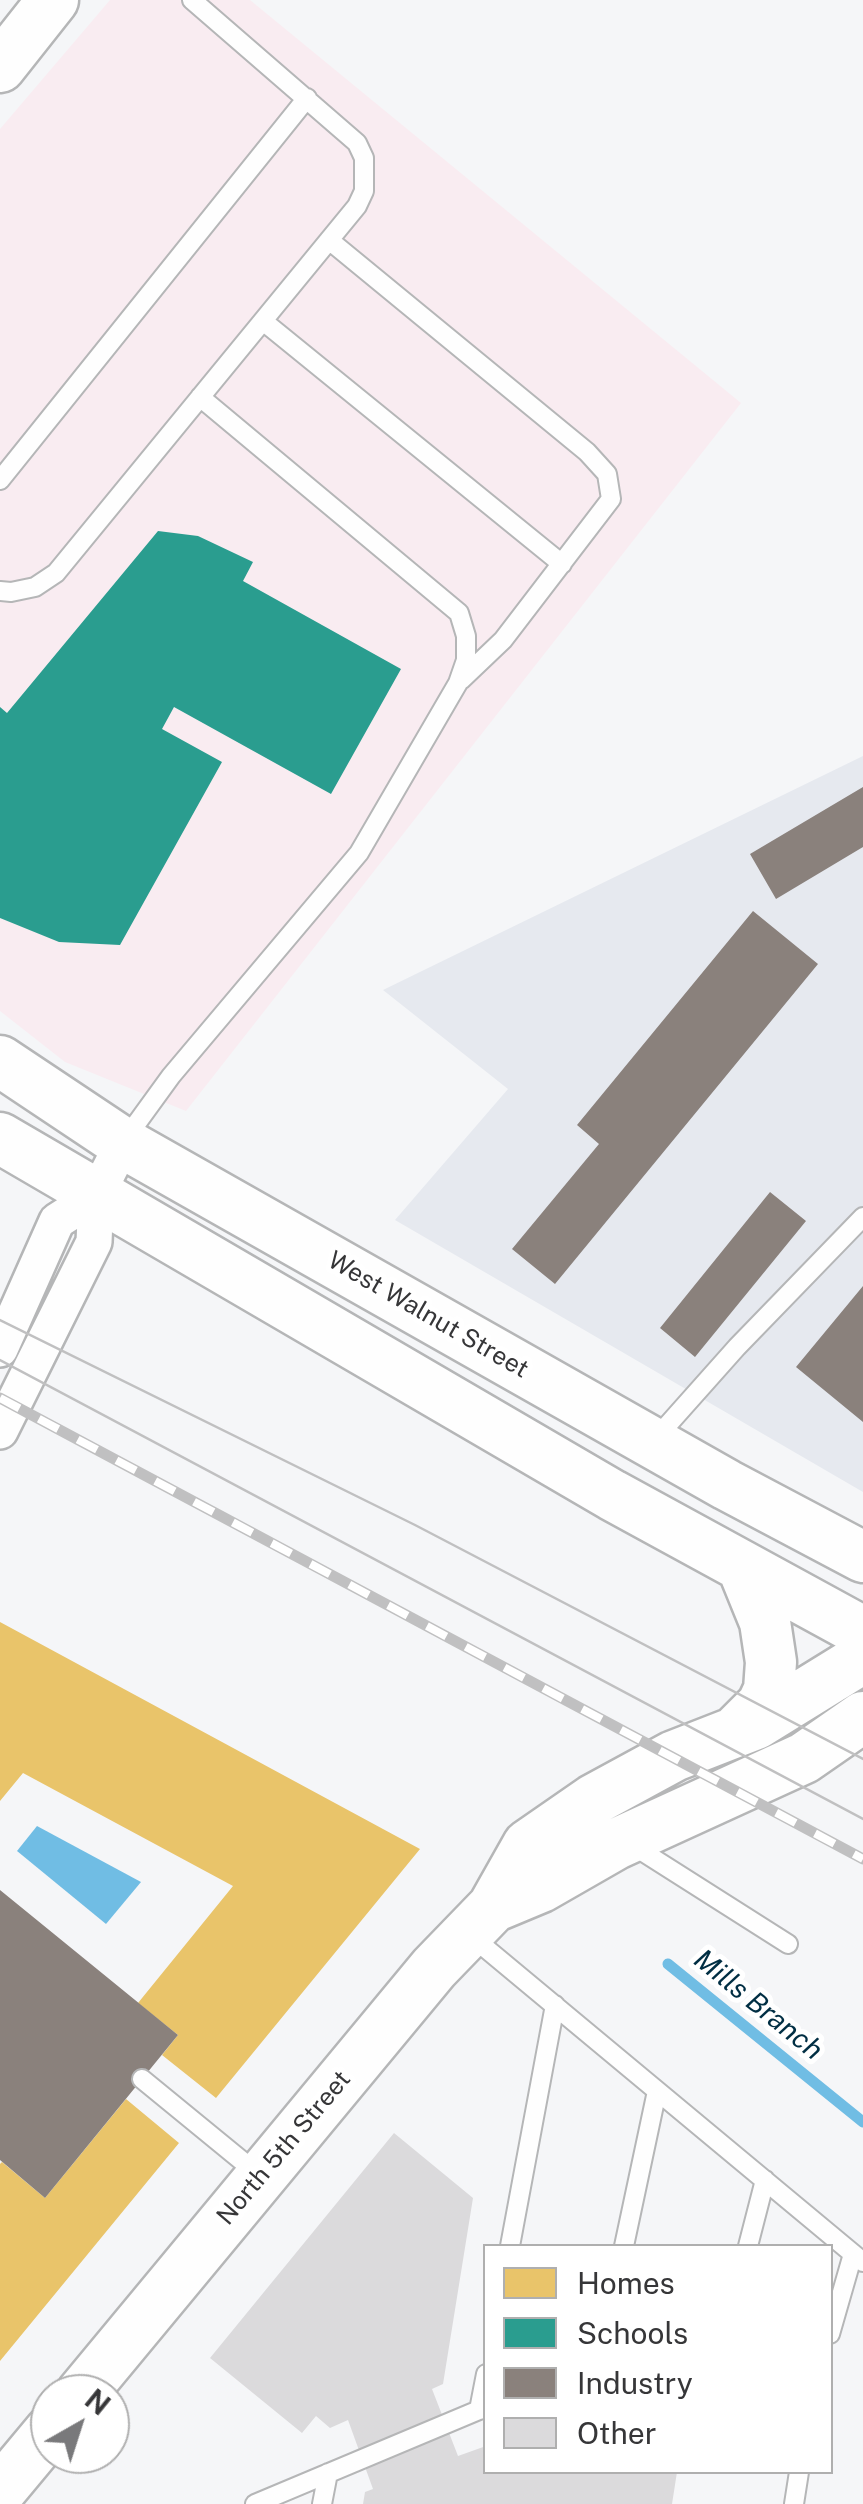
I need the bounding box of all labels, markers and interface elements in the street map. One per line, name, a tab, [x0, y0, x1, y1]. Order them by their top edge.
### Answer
street label: West Walnut Street	[322, 1245, 534, 1385]
water label: Mills Branch	[687, 1943, 829, 2067]
street label: North 5th Street	[211, 2065, 357, 2231]
legend	[483, 2244, 833, 2474]
text: Homes	[577, 2265, 675, 2301]
text: Schools	[577, 2315, 688, 2351]
text: Industry	[577, 2365, 693, 2401]
north arrow	[30, 2374, 130, 2474]
text: N	[79, 2382, 117, 2422]
text: Other	[577, 2415, 657, 2451]

